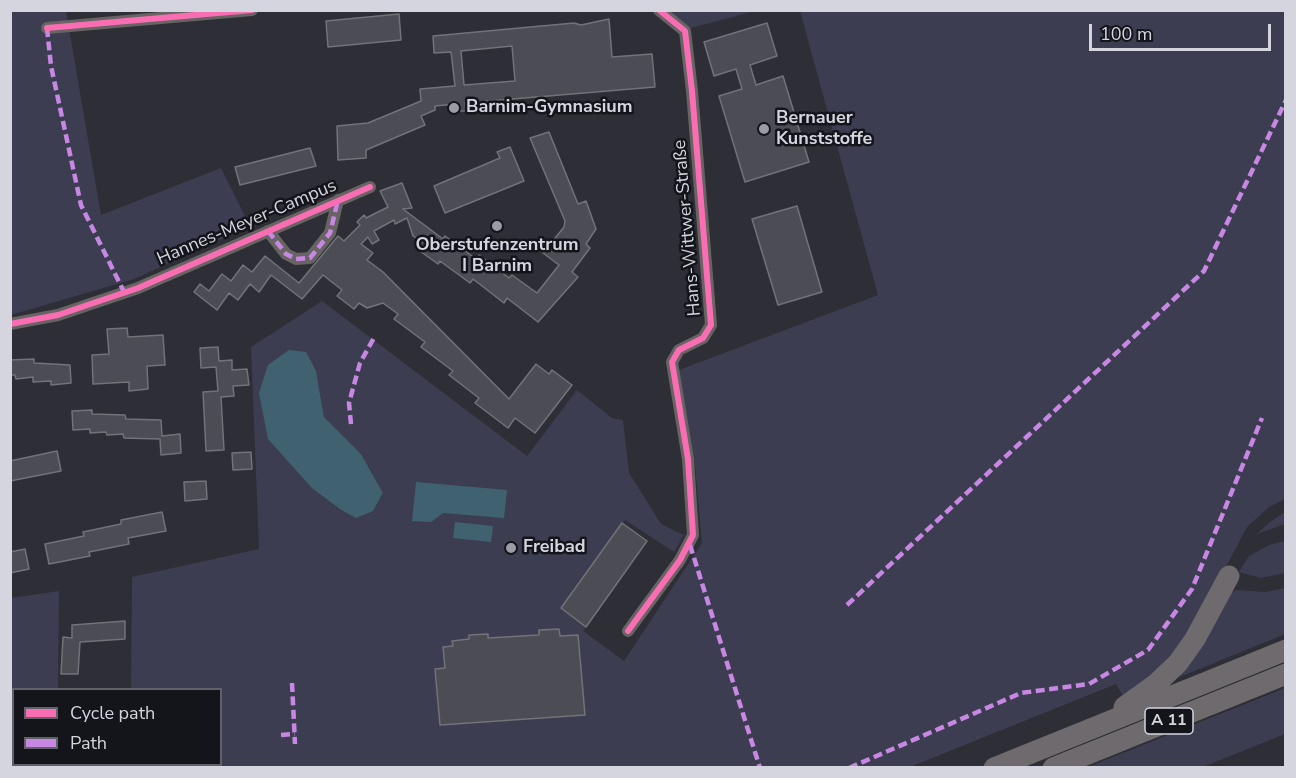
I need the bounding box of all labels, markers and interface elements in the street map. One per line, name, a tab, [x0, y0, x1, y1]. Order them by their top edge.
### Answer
scale bar	[1092, 12, 1274, 50]
text: 100 m	[1100, 22, 1152, 46]
place label: Barnim-Gymnasium	[466, 97, 632, 119]
marker: Barnim-Gymnasium	[447, 101, 461, 115]
place label: Bernauer Kunststoffe	[776, 108, 872, 150]
marker: Bernauer Kunststoffe	[757, 122, 771, 136]
street label: Hans-Wittwer-Straße	[670, 139, 706, 317]
street label: Hannes-Meyer-Campus	[154, 175, 340, 271]
marker: Oberstufenzentrum I Barnim	[490, 219, 504, 233]
place label: Oberstufenzentrum I Barnim	[415, 235, 579, 278]
place label: Freibad	[523, 537, 586, 559]
marker: Freibad	[504, 541, 518, 555]
legend	[12, 688, 222, 766]
text: Cycle path	[70, 701, 155, 725]
road number: A 11	[1145, 708, 1193, 734]
text: Path	[70, 731, 107, 755]

